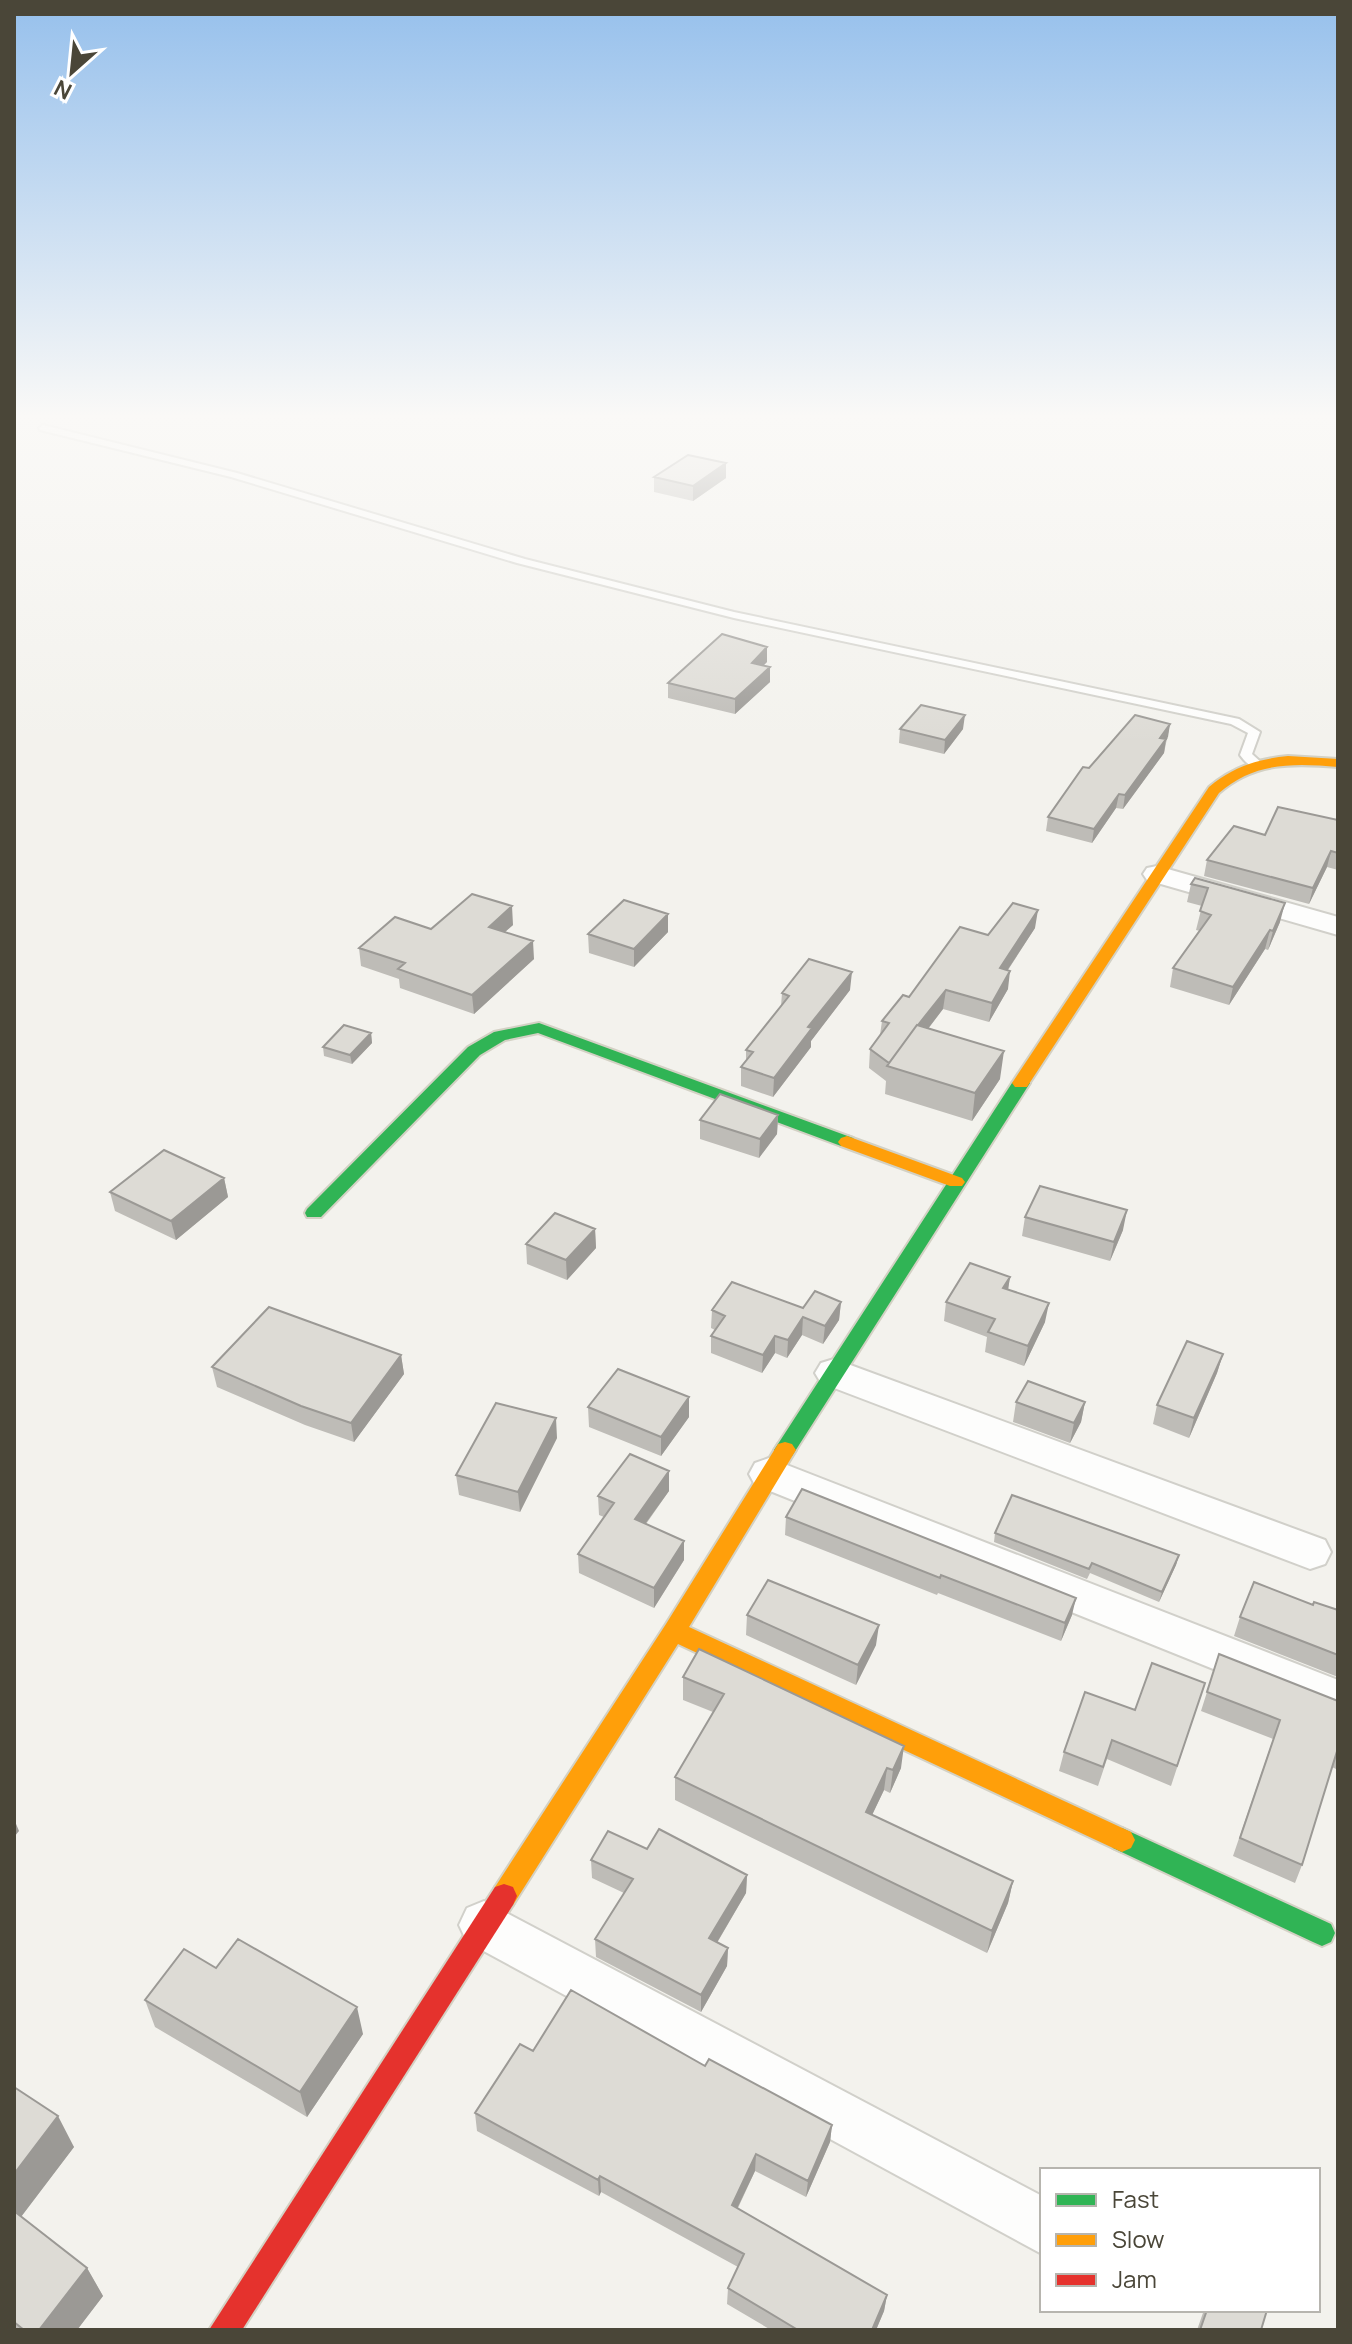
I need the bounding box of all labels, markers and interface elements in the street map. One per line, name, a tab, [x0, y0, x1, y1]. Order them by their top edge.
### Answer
north arrow	[32, 32, 112, 112]
text: N	[49, 73, 77, 107]
legend	[1040, 2168, 1320, 2312]
text: Fast	[1112, 2182, 1159, 2215]
text: Slow	[1112, 2222, 1165, 2255]
text: Jam	[1112, 2262, 1157, 2295]

